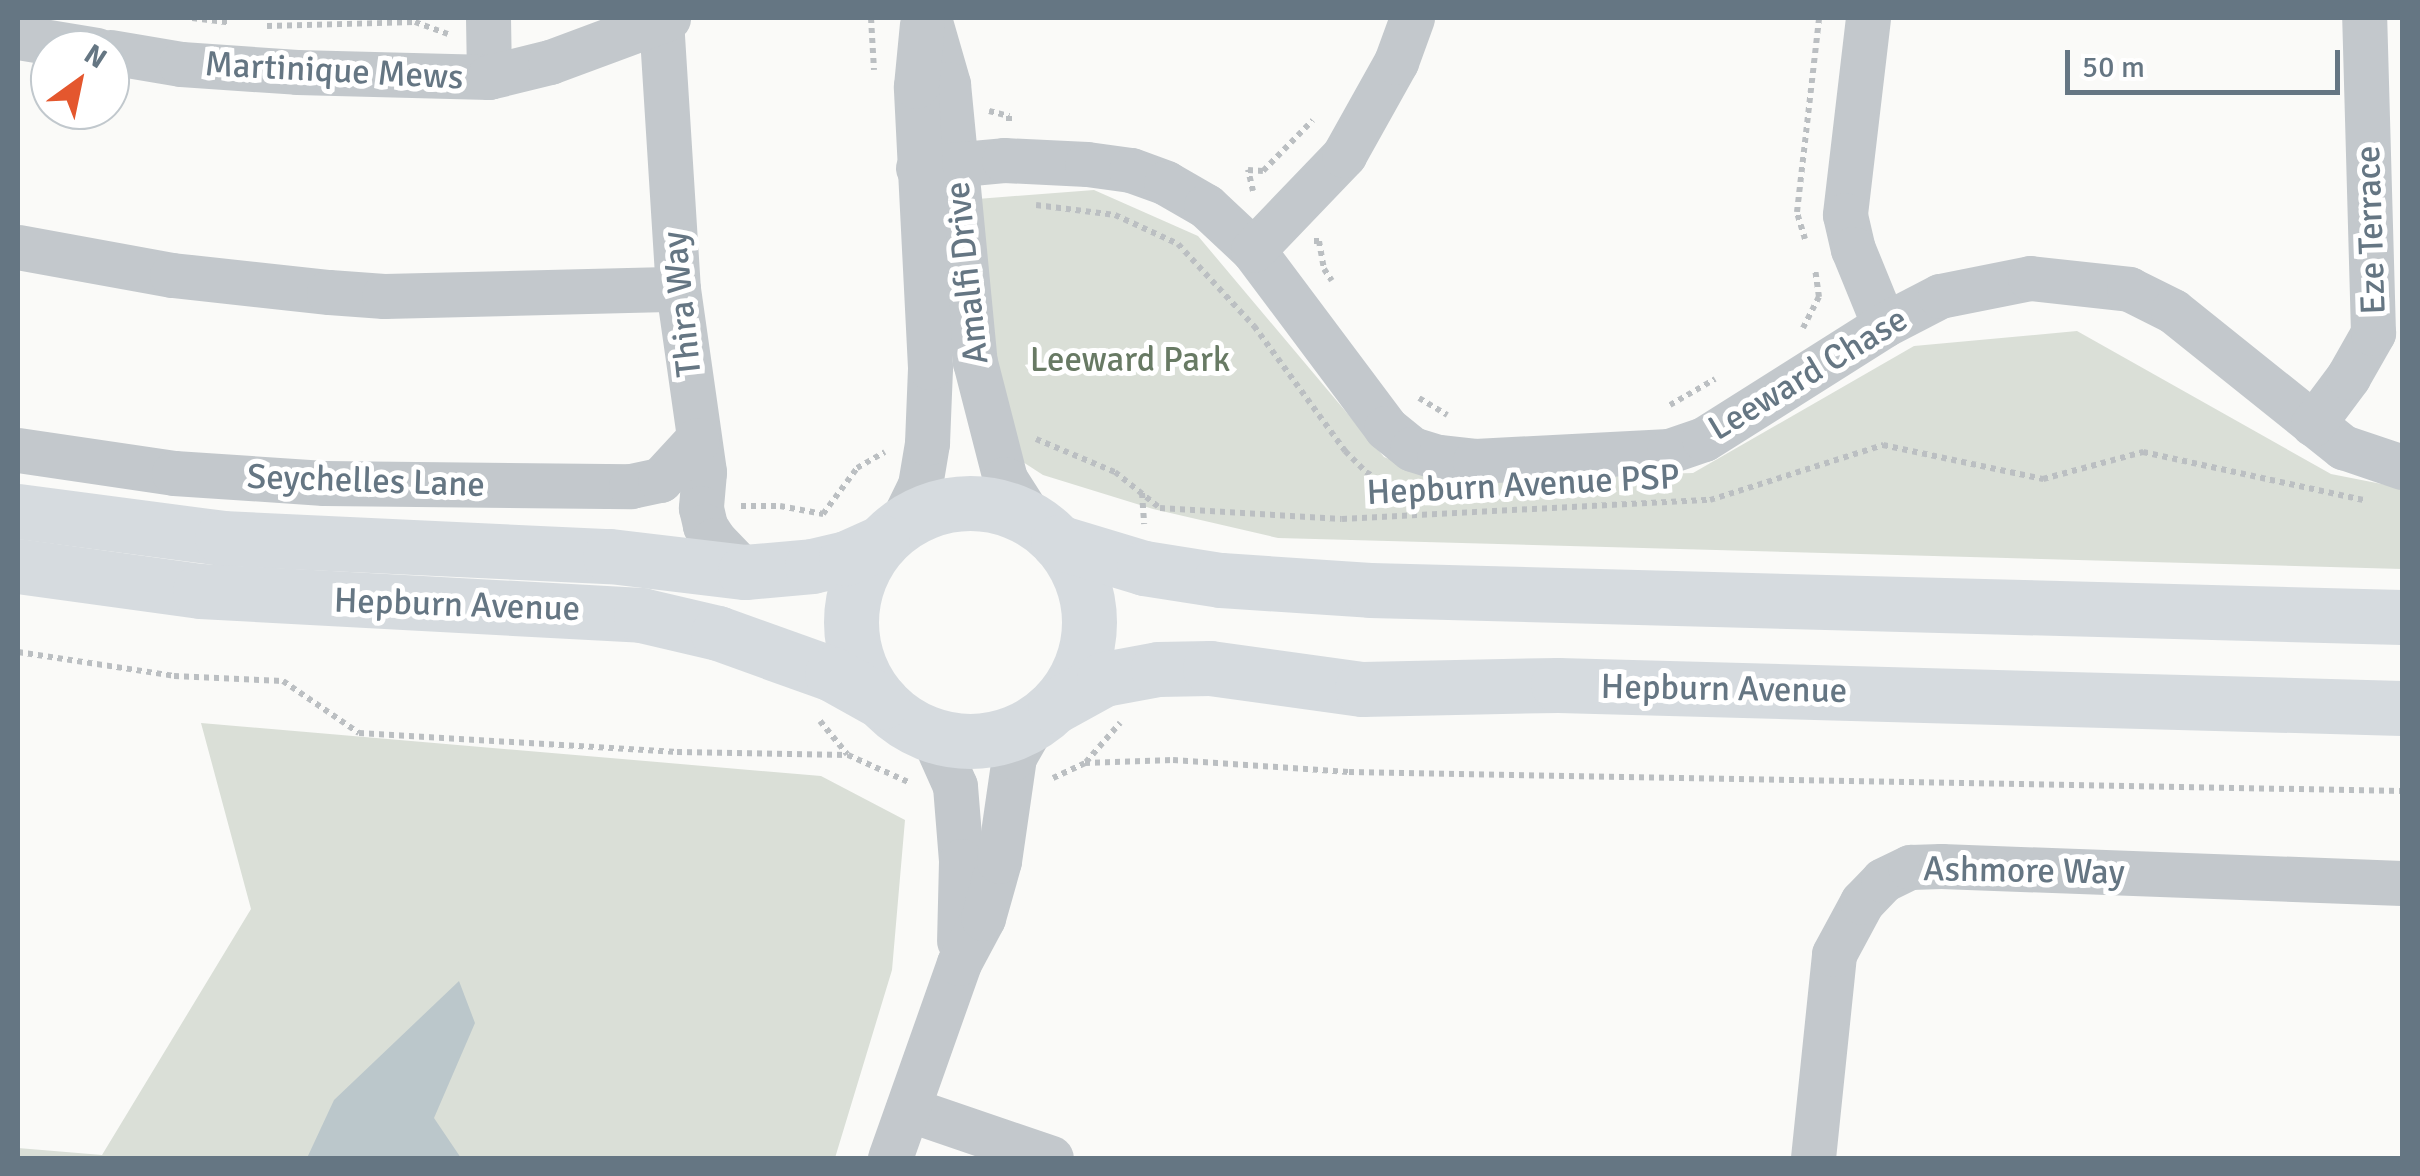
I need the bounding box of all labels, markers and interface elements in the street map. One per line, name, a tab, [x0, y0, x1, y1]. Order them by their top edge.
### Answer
north arrow	[30, 30, 130, 130]
scale bar	[2070, 30, 2345, 92]
text: N	[78, 37, 113, 76]
street label: Martinique Mews	[204, 43, 464, 99]
text: 50 m	[2082, 49, 2145, 86]
street label: Eze Terrace	[2347, 145, 2395, 315]
street label: Amalfi Drive	[937, 180, 997, 366]
street label: Thira Way	[653, 229, 711, 379]
street label: Leeward Chase	[1701, 298, 1915, 450]
park label: Leeward Park	[1030, 339, 1230, 381]
street label: Seychelles Lane	[246, 456, 486, 506]
street label: Hepburn Avenue PSP	[1365, 456, 1681, 514]
street label: Hepburn Avenue	[333, 580, 581, 630]
street label: Hepburn Avenue	[1600, 666, 1848, 712]
street label: Ashmore Way	[1923, 848, 2125, 894]

